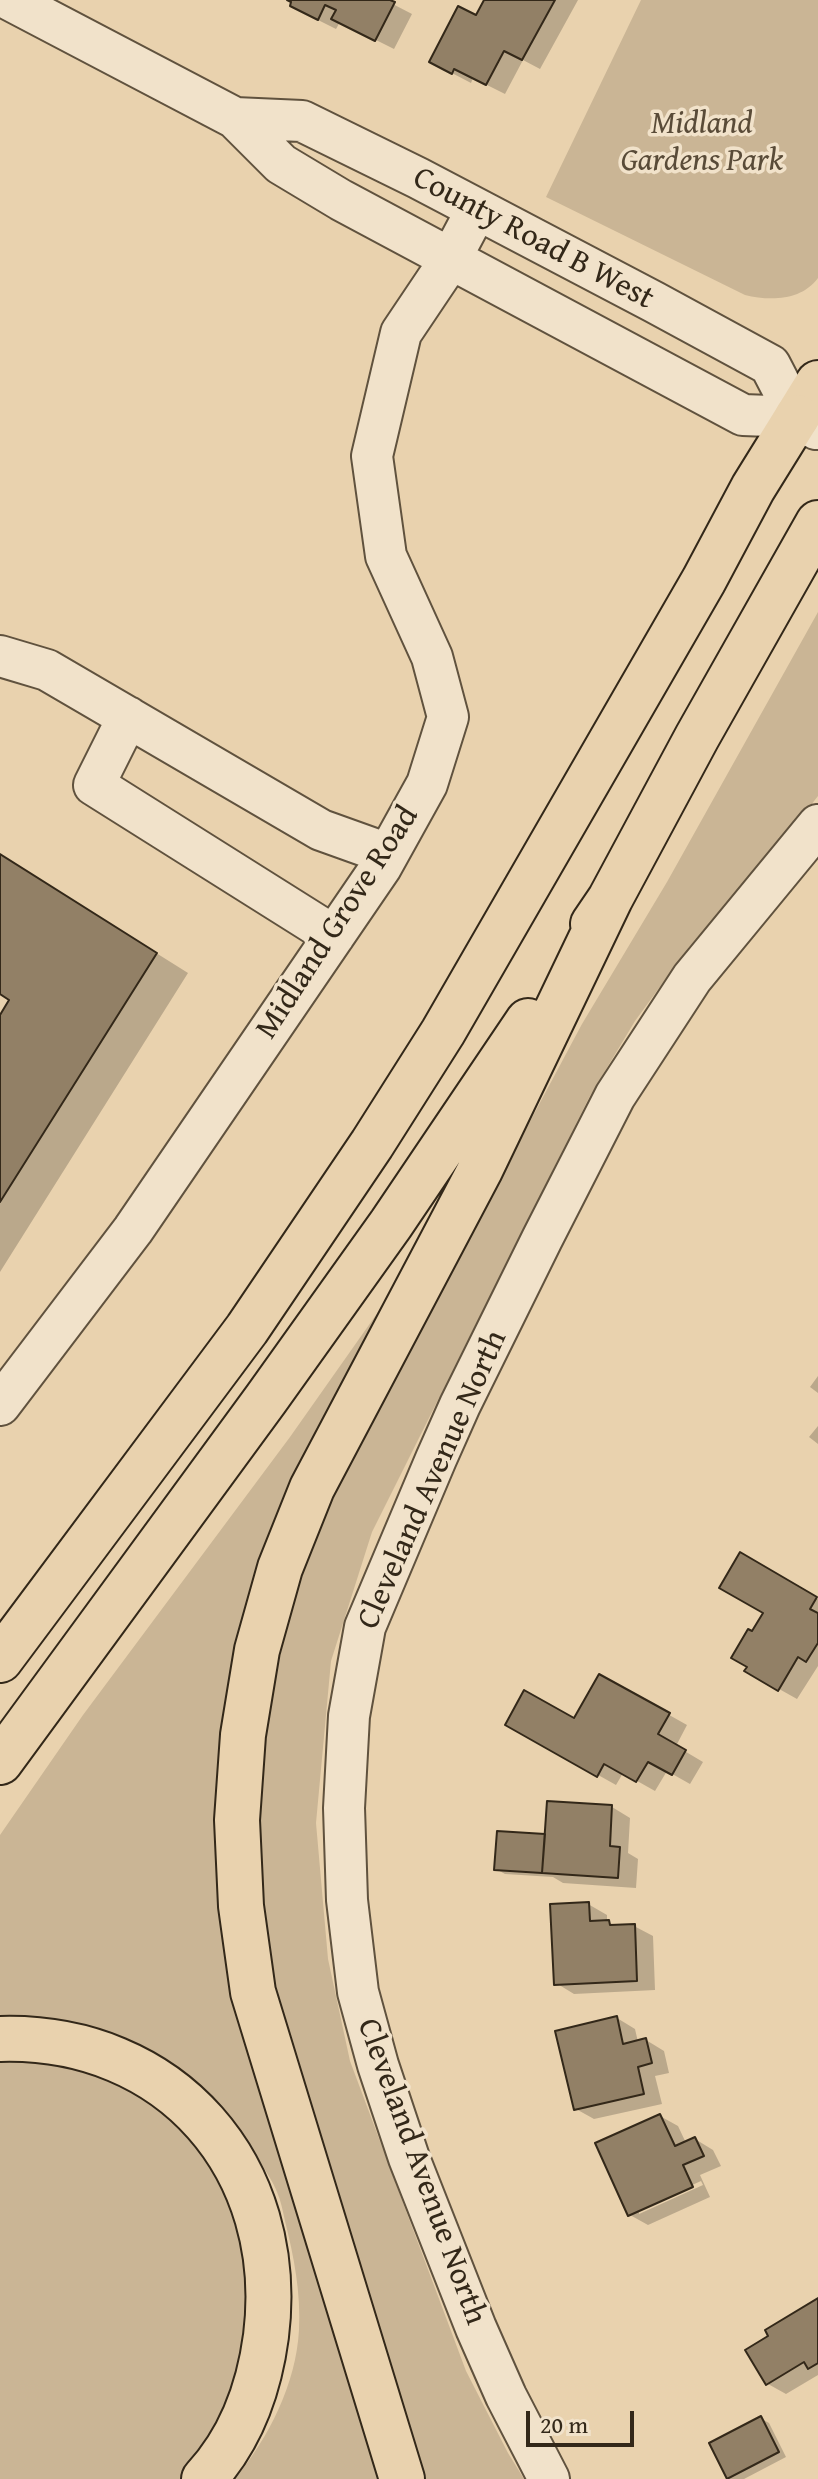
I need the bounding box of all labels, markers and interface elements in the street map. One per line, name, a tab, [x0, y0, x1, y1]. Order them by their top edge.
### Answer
park label: Midland Gardens Park	[621, 106, 783, 181]
street label: County Road B West	[406, 159, 660, 319]
street label: Midland Grove Road	[248, 799, 428, 1047]
street label: Cleveland Avenue North	[350, 1325, 516, 1635]
street label: Cleveland Avenue North	[348, 2014, 494, 2330]
scale bar	[530, 2395, 638, 2445]
text: 20 m	[540, 2407, 588, 2442]

